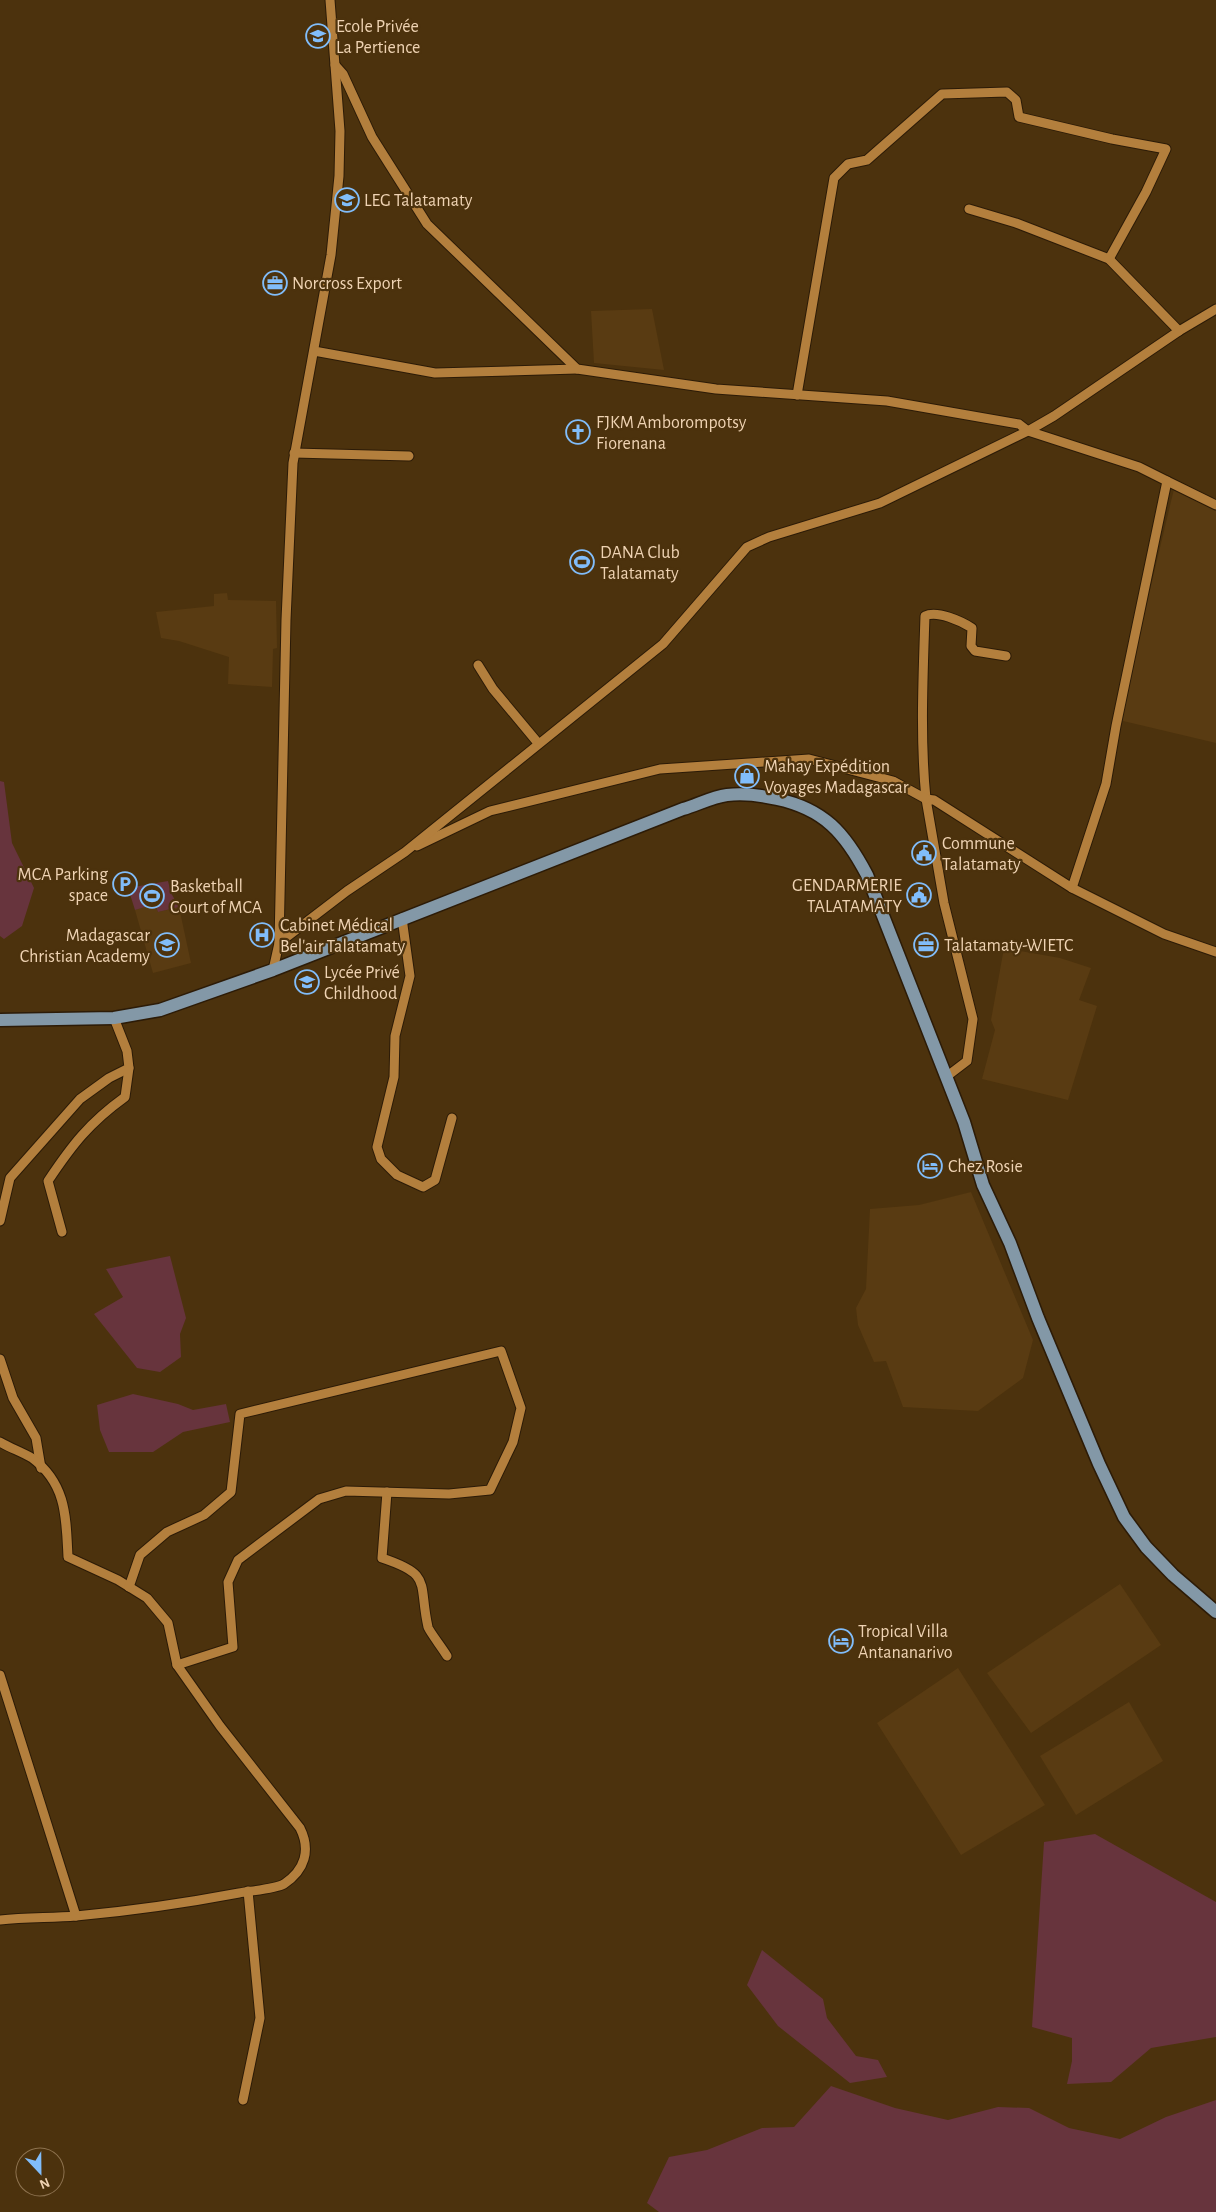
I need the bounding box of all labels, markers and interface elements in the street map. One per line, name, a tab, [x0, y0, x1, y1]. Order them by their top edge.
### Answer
place label: Ecole Privée La Pertience	[336, 18, 420, 57]
school or university icon: Ecole Privée La Pertience	[305, 23, 331, 49]
school or university icon: LEG Talatamaty	[334, 187, 360, 213]
place label: LEG Talatamaty	[364, 192, 473, 210]
office icon: Norcross Export	[262, 270, 288, 296]
place label: Norcross Export	[292, 275, 402, 293]
place label: FJKM Amborompotsy Fiorenana	[596, 414, 747, 453]
church icon: FJKM Amborompotsy Fiorenana	[565, 419, 591, 445]
place label: DANA Club Talatamaty	[600, 544, 680, 583]
sports icon: DANA Club Talatamaty	[569, 549, 595, 575]
place label: Mahay Expédition Voyages Madagascar	[764, 758, 909, 797]
shop icon: Mahay Expédition Voyages Madagascar	[734, 763, 760, 789]
place label: Commune Talatamaty	[942, 835, 1021, 874]
public building icon: Commune Talatamaty	[911, 840, 937, 866]
place label: MCA Parking space	[18, 866, 108, 905]
parking icon: MCA Parking space	[112, 871, 138, 897]
place label: GENDARMERIE TALATAMATY	[792, 877, 902, 916]
place label: Basketball Court of MCA	[170, 878, 263, 917]
public building icon: GENDARMERIE TALATAMATY	[906, 882, 932, 908]
sports icon: Basketball Court of MCA	[139, 883, 165, 909]
place label: Cabinet Médical Bel'air Talatamaty	[280, 917, 406, 956]
hospital icon: Cabinet Médical Bel'air Talatamaty	[249, 922, 275, 948]
place label: Madagascar Christian Academy	[20, 927, 150, 966]
school or university icon: Madagascar Christian Academy	[154, 932, 180, 958]
office icon: Talatamaty-WIETC	[913, 932, 939, 958]
place label: Talatamaty-WIETC	[944, 937, 1073, 955]
place label: Lycée Privé Childhood	[324, 964, 400, 1003]
school or university icon: Lycée Privé Childhood	[294, 969, 320, 995]
hotel icon: Chez Rosie	[917, 1153, 943, 1179]
place label: Chez Rosie	[948, 1158, 1023, 1176]
place label: Tropical Villa Antananarivo	[858, 1623, 953, 1662]
hotel icon: Tropical Villa Antananarivo	[828, 1628, 854, 1654]
north arrow	[15, 2147, 65, 2197]
text: N	[37, 2175, 52, 2191]

